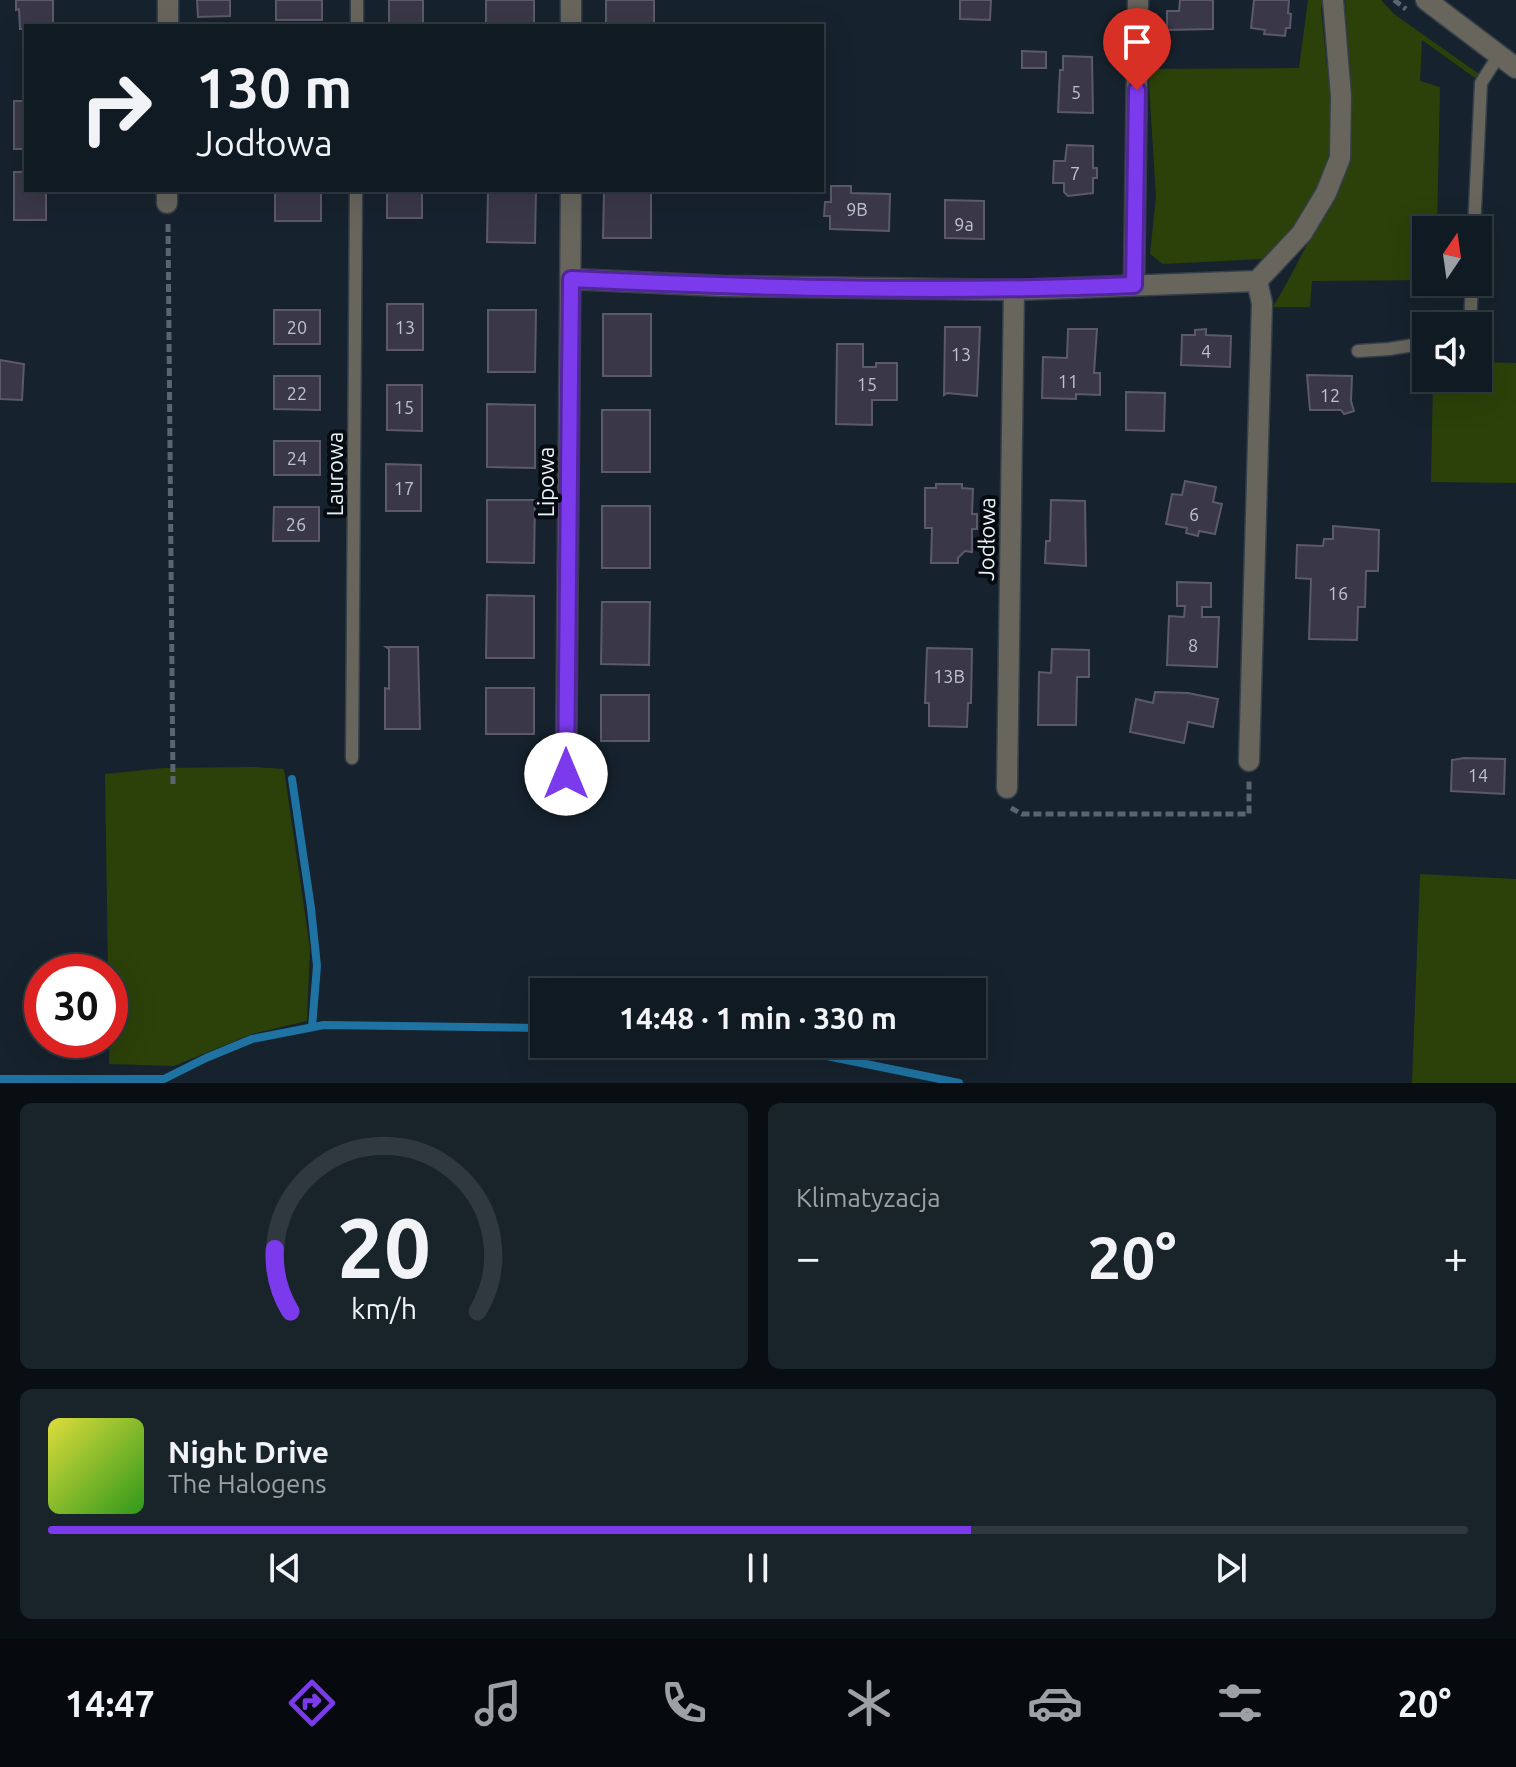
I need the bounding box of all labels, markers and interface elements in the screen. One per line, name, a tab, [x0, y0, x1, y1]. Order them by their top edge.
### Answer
pin	[1103, 8, 1171, 90]
icon: arrive	[1115, 20, 1159, 64]
icon: right	[64, 56, 168, 160]
text: 130 m	[196, 56, 352, 119]
house number: 5	[1071, 82, 1081, 102]
text: Jodłowa	[196, 122, 333, 163]
house number: 7	[1070, 163, 1080, 183]
house number: 9B	[846, 199, 868, 219]
house number: 9a	[954, 214, 974, 234]
north arrow	[1412, 216, 1492, 296]
map controls	[1412, 216, 1492, 392]
button: sound	[1412, 312, 1492, 392]
house number: 20	[287, 317, 307, 337]
house number: 13	[395, 317, 415, 337]
house number: 4	[1201, 341, 1211, 361]
house number: 13	[951, 344, 971, 364]
house number: 11	[1058, 371, 1078, 391]
house number: 15	[857, 374, 877, 394]
house number: 22	[287, 383, 307, 403]
house number: 12	[1320, 385, 1340, 405]
house number: 15	[394, 397, 414, 417]
street label: Laurowa	[322, 432, 347, 516]
street label: Lipowa	[533, 447, 558, 517]
house number: 24	[287, 448, 307, 468]
house number: 17	[394, 478, 414, 498]
street label: Jodłowa	[973, 497, 999, 581]
house number: 6	[1189, 504, 1199, 524]
house number: 26	[286, 514, 306, 534]
house number: 16	[1328, 583, 1348, 603]
house number: 8	[1188, 635, 1198, 655]
house number: 13B	[933, 666, 965, 686]
position arrow	[524, 732, 608, 816]
house number: 14	[1468, 765, 1488, 785]
speed limit sign: 30	[24, 954, 128, 1058]
text: 14:48 · 1 min · 330 m	[619, 1001, 897, 1035]
text: Klimatyzacja	[796, 1183, 941, 1212]
text: 20	[337, 1200, 431, 1294]
text: 20°	[1088, 1223, 1176, 1290]
text: −	[796, 1232, 821, 1281]
text: +	[1443, 1232, 1468, 1281]
text: km/h	[351, 1292, 417, 1324]
text: Night Drive	[168, 1435, 329, 1469]
text: The Halogens	[168, 1469, 327, 1498]
icon: previous	[263, 1546, 307, 1590]
icon: pause	[736, 1546, 780, 1590]
icon: next	[1209, 1546, 1253, 1590]
icon: directions	[284, 1675, 340, 1731]
icon: music	[470, 1675, 526, 1731]
icon: phone	[656, 1675, 712, 1731]
icon: climate	[841, 1675, 897, 1731]
icon: car	[1027, 1675, 1083, 1731]
icon: filters	[1212, 1675, 1268, 1731]
text: 14:47	[65, 1683, 155, 1724]
text: 20°	[1398, 1683, 1451, 1724]

